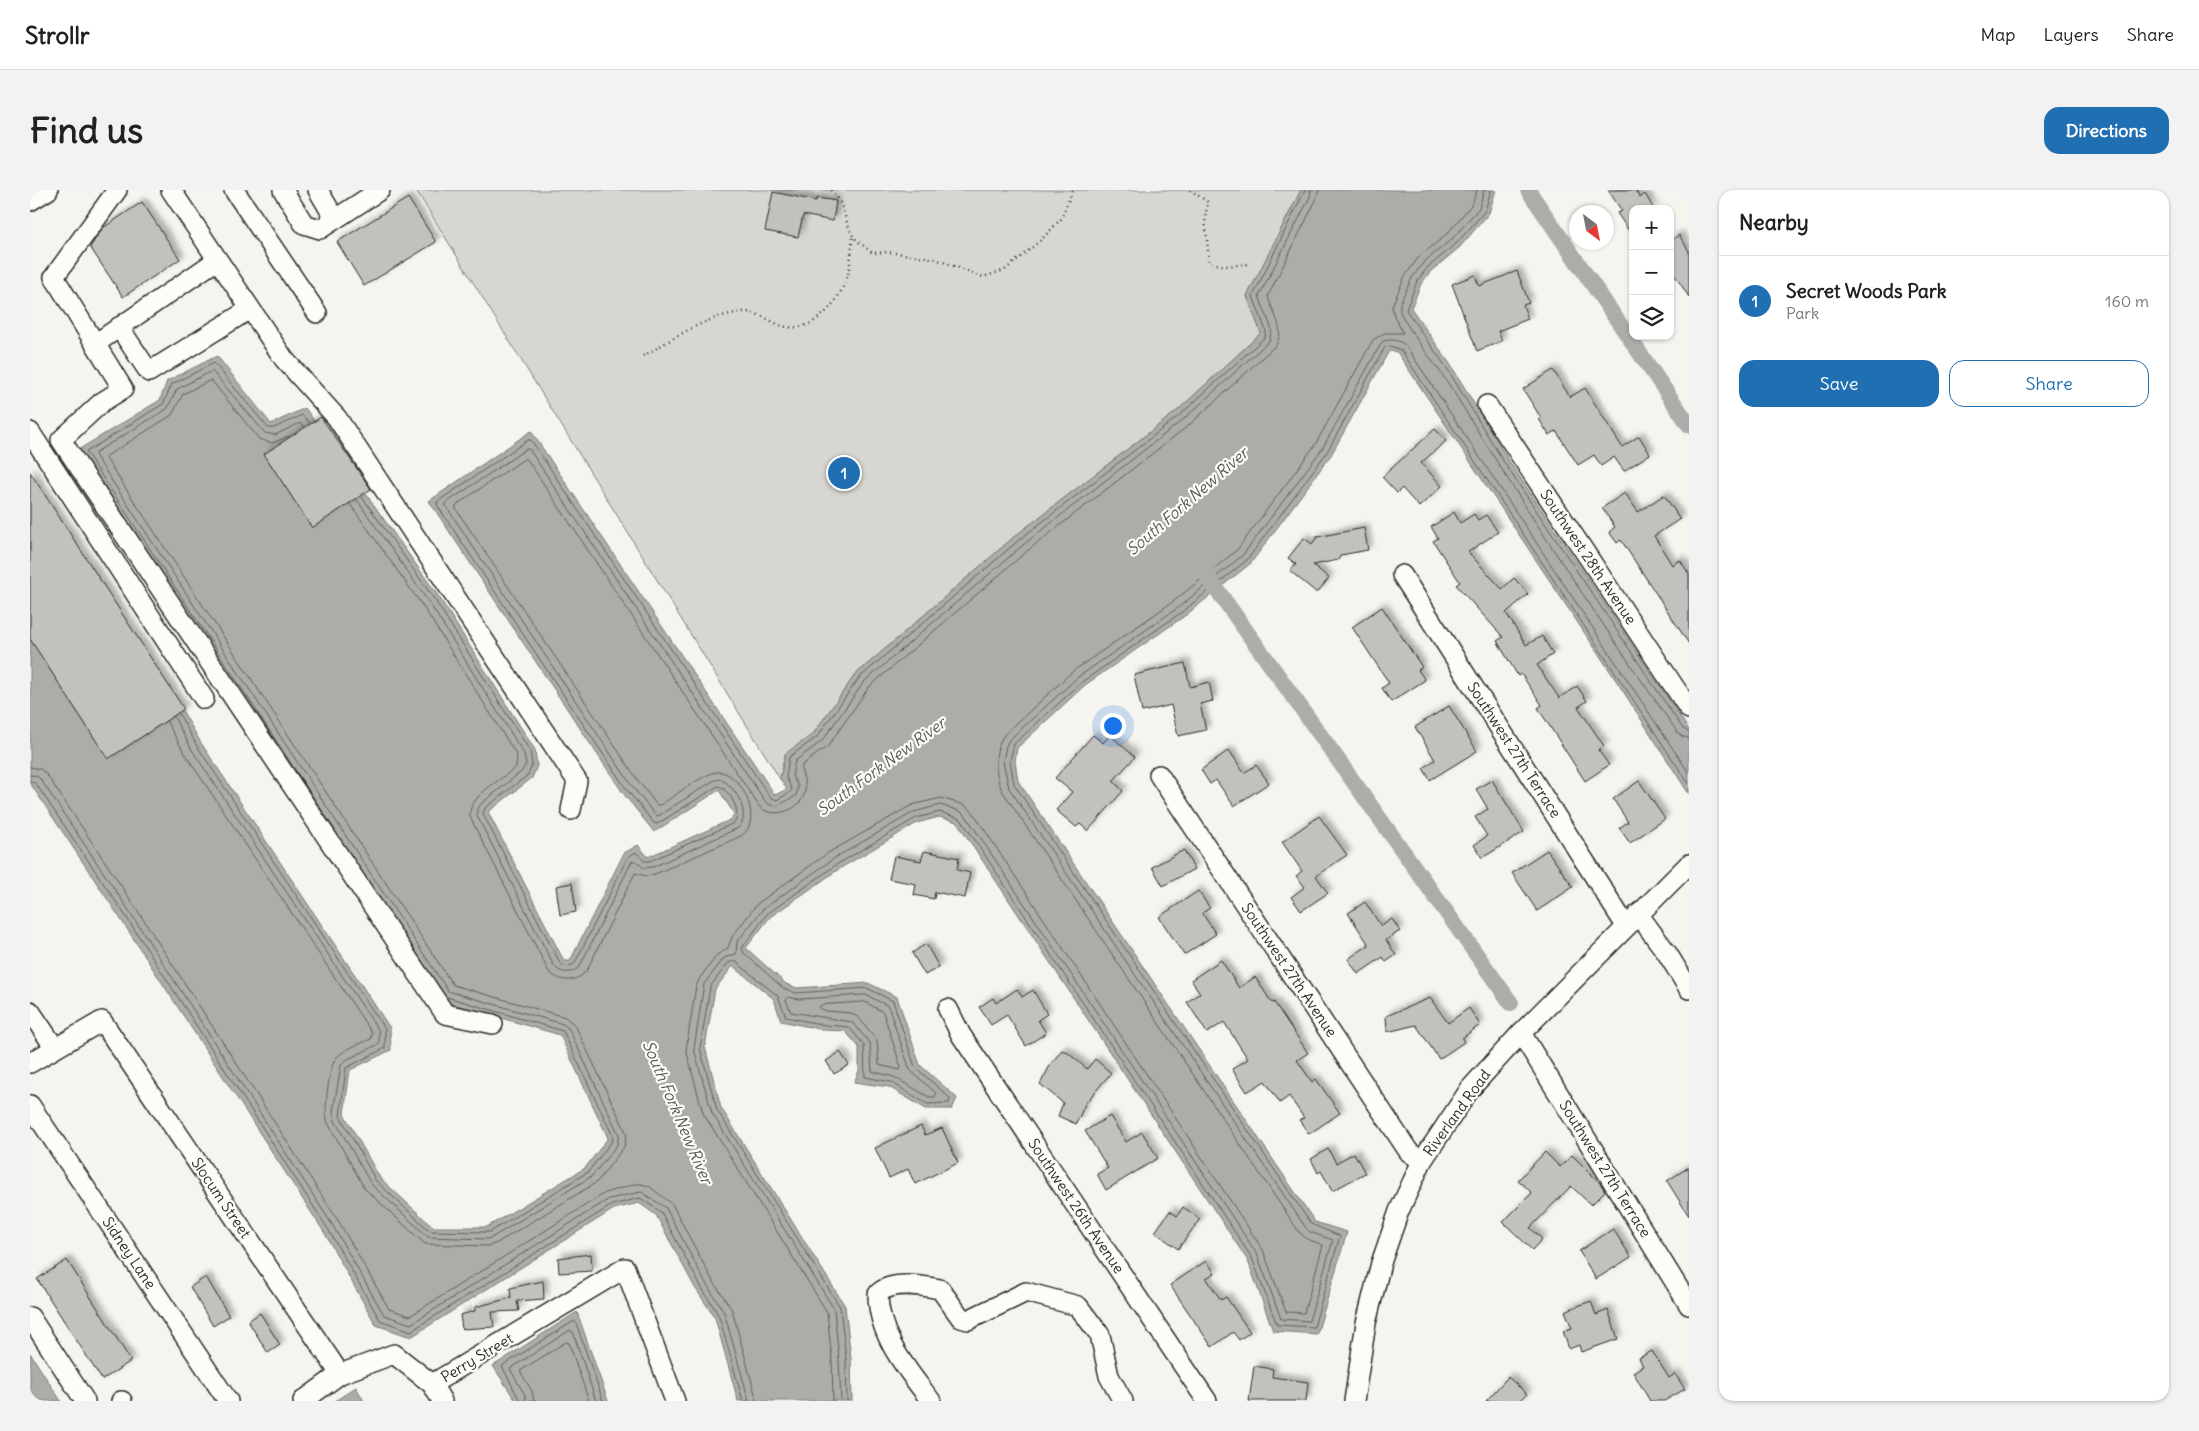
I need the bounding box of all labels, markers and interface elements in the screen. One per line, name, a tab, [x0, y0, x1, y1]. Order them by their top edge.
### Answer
text: Strollr	[25, 20, 90, 50]
text: Map	[1980, 23, 2015, 46]
text: Layers	[2043, 23, 2099, 46]
text: Share	[2127, 23, 2174, 46]
button: Directions	[2044, 107, 2169, 154]
text: Find us	[30, 108, 143, 152]
north arrow	[1569, 205, 1614, 250]
map controls	[1629, 205, 1674, 340]
button: +	[1629, 205, 1674, 250]
text: Nearby	[1739, 209, 1809, 236]
button: −	[1629, 250, 1674, 295]
text: Secret Woods Park	[1786, 279, 1946, 303]
text: 1	[1752, 291, 1758, 311]
text: 160 m	[2105, 291, 2149, 311]
button: layers	[1629, 295, 1674, 340]
text: Park	[1786, 303, 1819, 323]
button: Save	[1739, 360, 1939, 407]
button: Share	[1949, 360, 2149, 407]
water label: South Fork New River	[1122, 441, 1254, 559]
pin: 1	[828, 454, 860, 492]
street label: Southwest 28th Avenue	[1536, 486, 1641, 628]
street label: Southwest 27th Terrace	[1463, 678, 1565, 821]
water label: South Fork New River	[813, 711, 951, 819]
your location	[1100, 713, 1126, 739]
street label: Southwest 27th Avenue	[1237, 899, 1341, 1040]
water label: South Fork New River	[639, 1037, 718, 1189]
street label: Riverland Road	[1419, 1065, 1495, 1160]
street label: Southwest 27th Terrace	[1555, 1097, 1655, 1241]
street label: Southwest 26th Avenue	[1024, 1135, 1129, 1277]
street label: Slocum Street	[187, 1154, 255, 1242]
street label: Sidney Lane	[98, 1213, 160, 1292]
street label: Perry Street	[437, 1329, 516, 1387]

